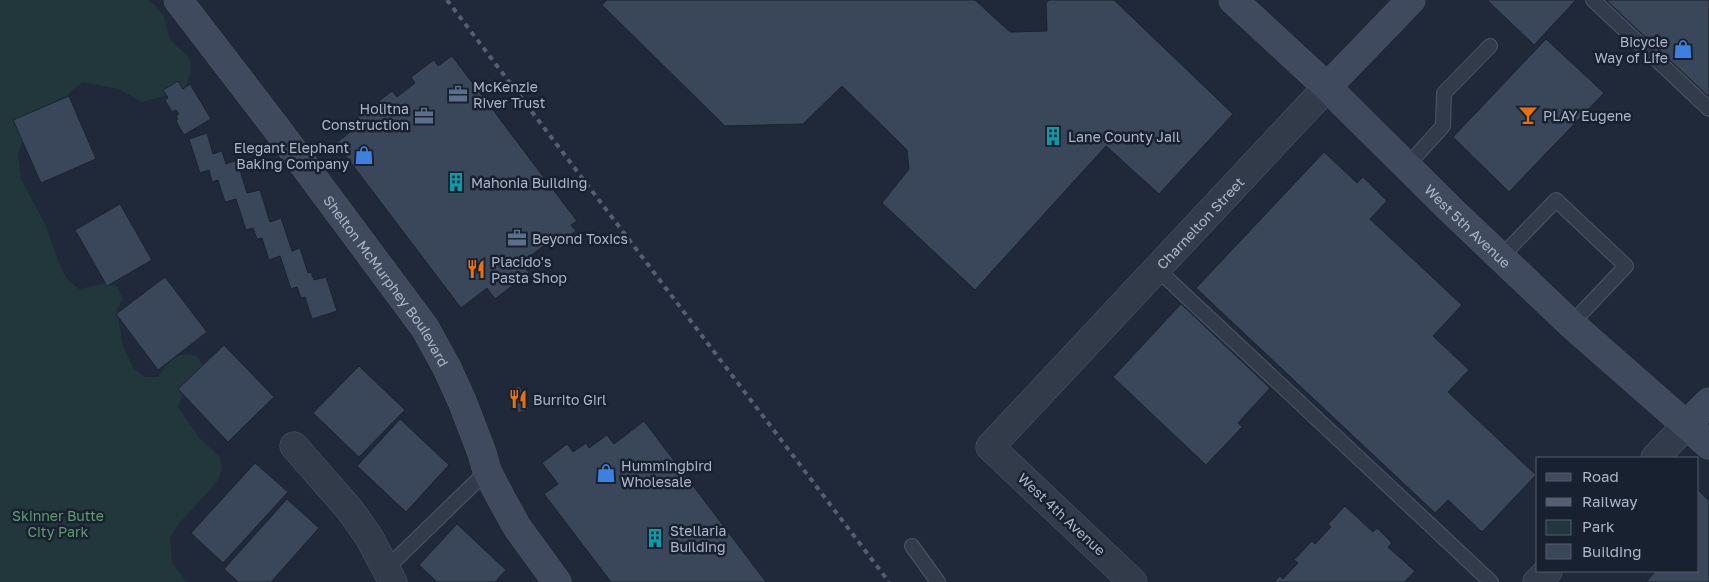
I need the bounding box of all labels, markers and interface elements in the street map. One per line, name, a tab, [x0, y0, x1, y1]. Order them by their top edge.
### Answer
place label: Bicycle Way of Life	[1594, 33, 1668, 66]
shop icon: Bicycle Way of Life	[1672, 38, 1694, 60]
place label: McKenzie River Trust	[473, 78, 545, 111]
office icon: McKenzie River Trust	[447, 83, 469, 105]
place label: Holitna Construction	[322, 100, 409, 133]
bar icon: PLAY Eugene	[1517, 104, 1539, 126]
office icon: Holitna Construction	[413, 105, 435, 127]
place label: PLAY Eugene	[1543, 107, 1631, 124]
building icon: Lane County Jail	[1042, 125, 1064, 147]
place label: Lane County Jail	[1068, 128, 1180, 145]
place label: Elegant Elephant Baking Company	[234, 139, 349, 172]
shop icon: Elegant Elephant Baking Company	[353, 144, 375, 166]
building icon: Mahonia Building	[445, 171, 467, 193]
street label: Charnelton Street	[1153, 173, 1247, 272]
place label: Mahonia Building	[471, 174, 587, 191]
street label: West 5th Avenue	[1421, 181, 1515, 271]
street label: Shelton McMurphey Boulevard	[321, 192, 453, 369]
office icon: Beyond Toxics	[506, 227, 528, 249]
place label: Beyond Toxics	[532, 230, 628, 247]
place label: Placido's Pasta Shop	[491, 253, 567, 286]
restaurant icon: Placido's Pasta Shop	[465, 258, 487, 280]
restaurant icon: Burrito Girl	[507, 388, 529, 410]
place label: Burrito Girl	[533, 391, 607, 408]
place label: Hummingbird Wholesale	[621, 457, 712, 490]
legend	[1536, 457, 1699, 572]
shop icon: Hummingbird Wholesale	[595, 462, 617, 484]
text: Road	[1582, 467, 1619, 485]
street label: West 4th Avenue	[1015, 469, 1109, 559]
text: Railway	[1582, 492, 1638, 510]
park label: Skinner Butte City Park	[12, 507, 104, 540]
text: Park	[1582, 517, 1615, 535]
place label: Stellaria Building	[670, 522, 726, 555]
building icon: Stellaria Building	[644, 527, 666, 549]
text: Building	[1582, 542, 1642, 560]

